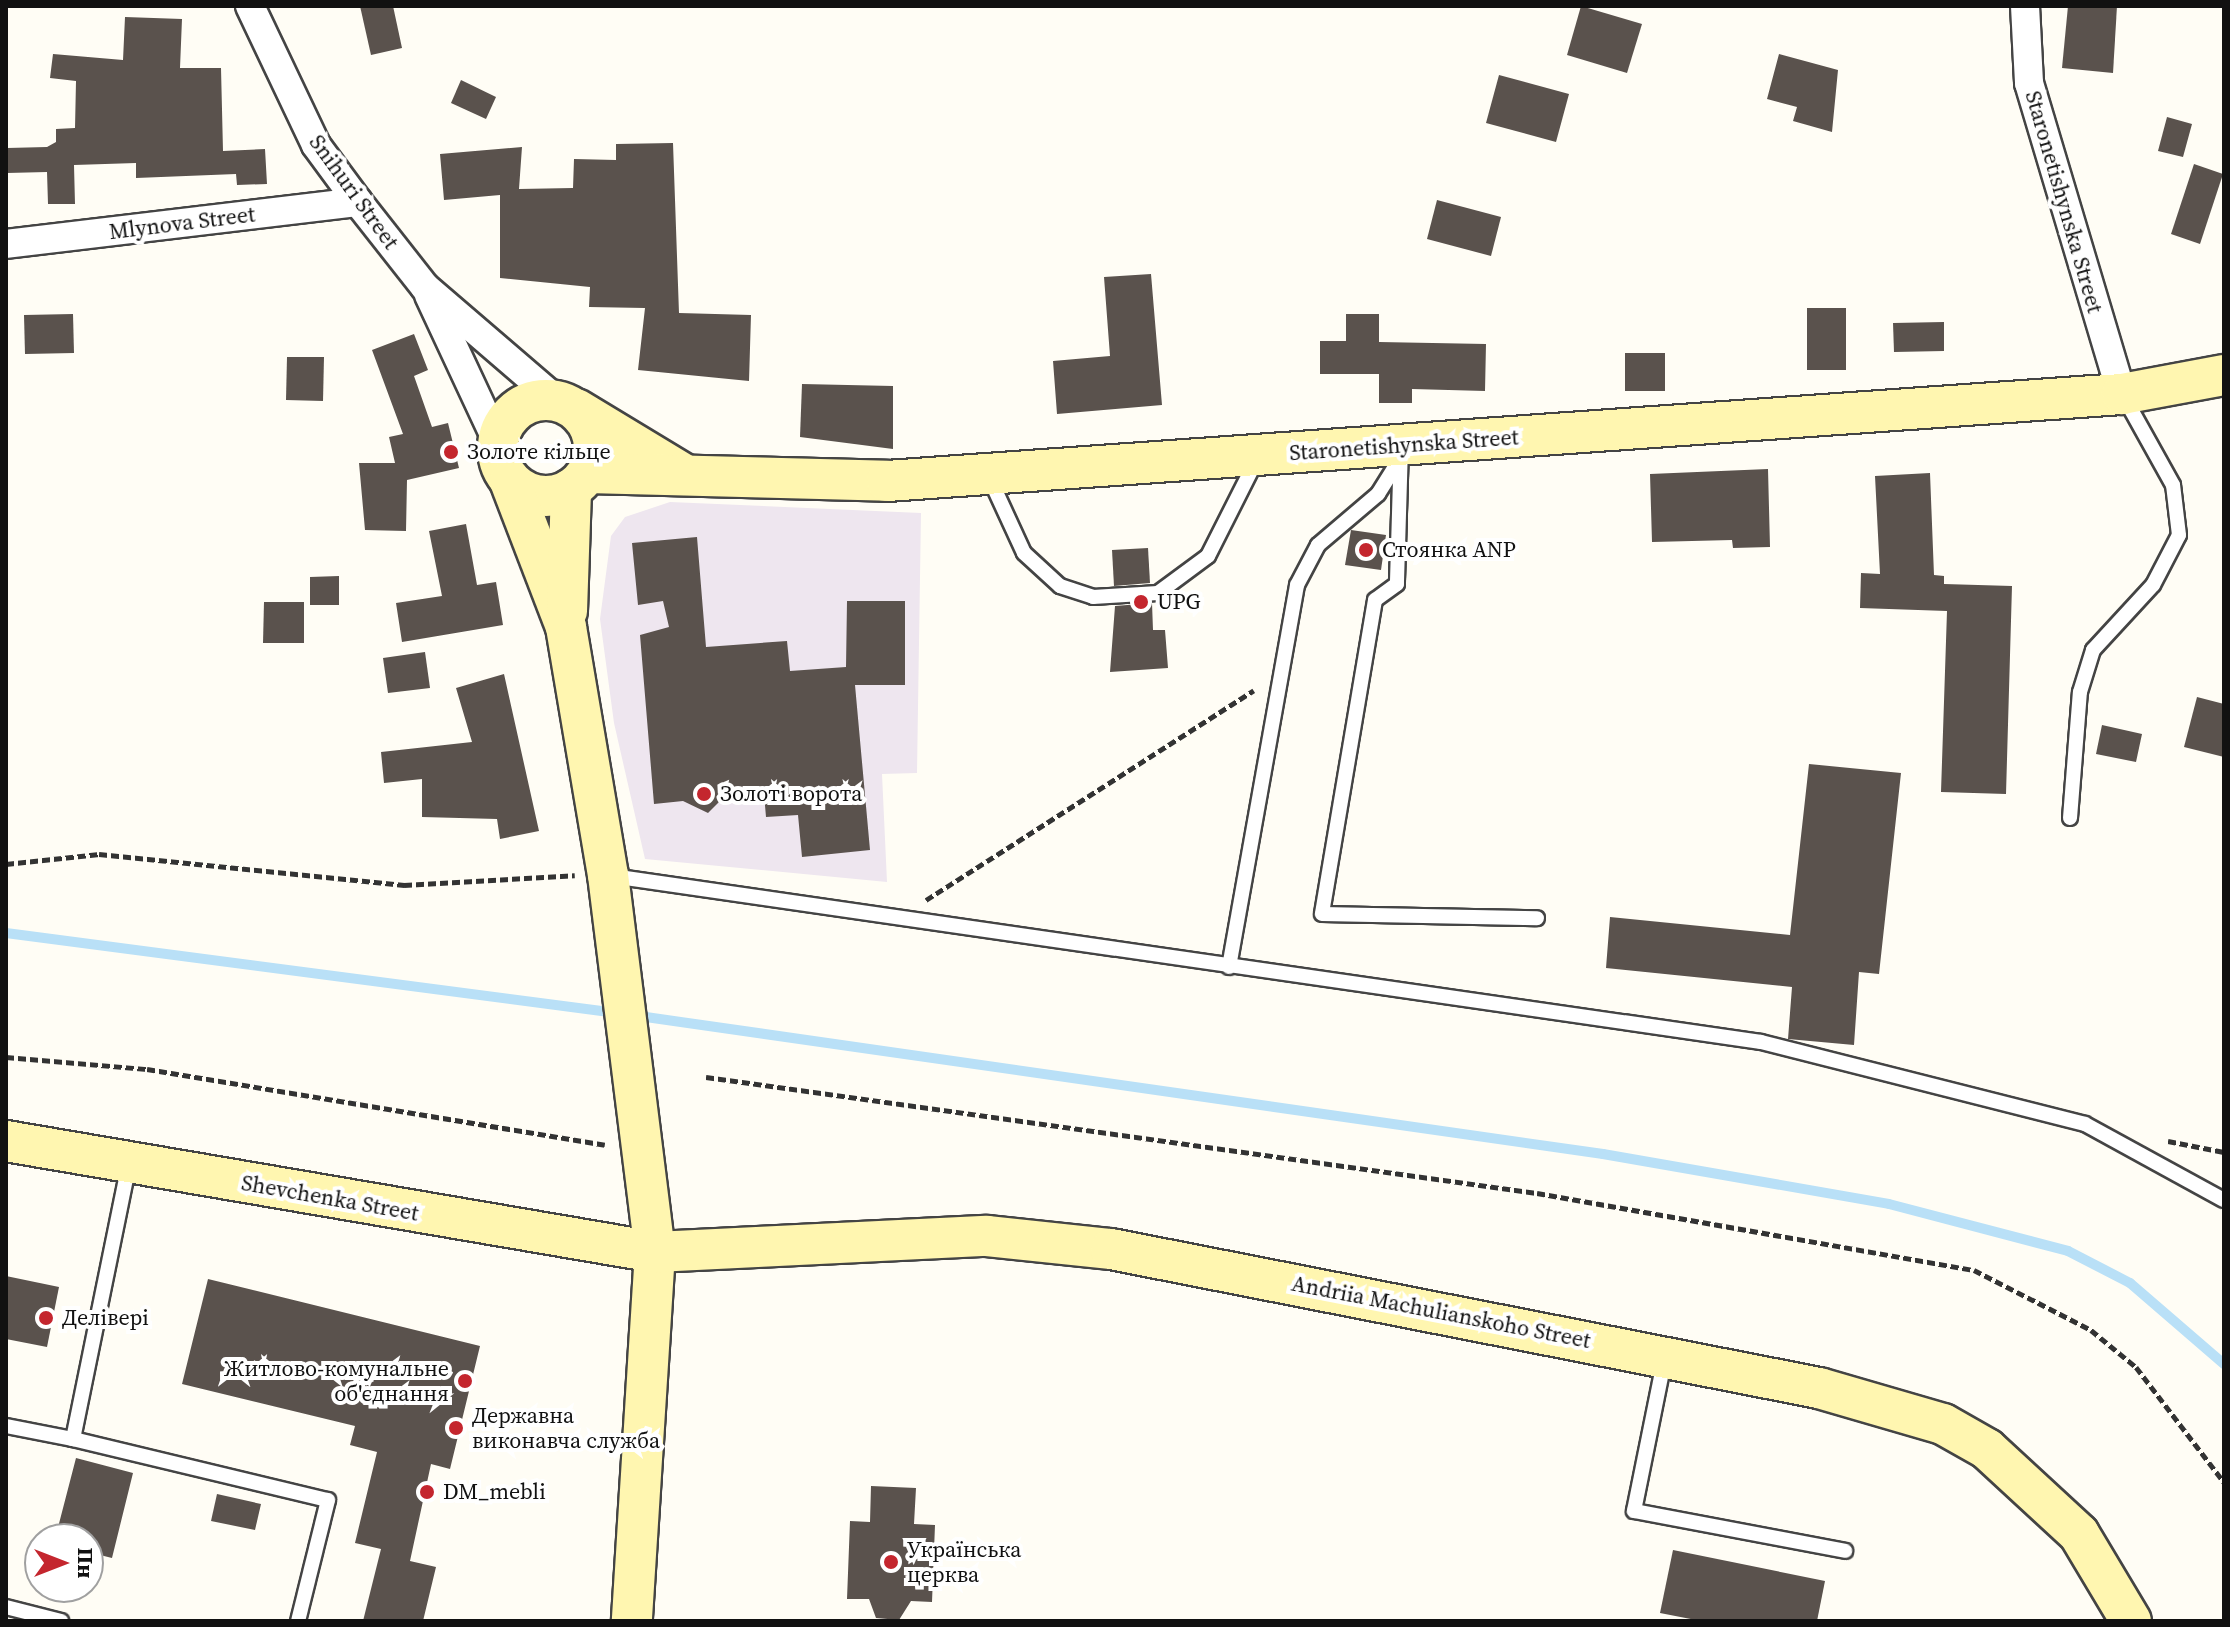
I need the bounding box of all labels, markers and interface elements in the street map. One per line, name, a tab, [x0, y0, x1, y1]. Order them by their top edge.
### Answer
street label: Staronetishynska Street	[2020, 88, 2108, 316]
street label: Snihuri Street	[304, 130, 404, 254]
street label: Mlynova Street	[108, 201, 256, 245]
street label: Staronetishynska Street	[1288, 424, 1520, 466]
place label: Золоте кільце	[467, 439, 611, 465]
marker: Золоте кільце	[442, 443, 460, 461]
place label: Стоянка ANP	[1382, 537, 1516, 563]
marker: Стоянка ANP	[1357, 541, 1375, 559]
place label: UPG	[1157, 589, 1201, 615]
marker: UPG	[1132, 593, 1150, 611]
place label: Золоті ворота	[720, 781, 863, 807]
marker: Золоті ворота	[695, 785, 713, 803]
street label: Shevchenka Street	[239, 1169, 421, 1227]
street label: Andriia Machulianskoho Street	[1289, 1270, 1593, 1354]
place label: Делівері	[62, 1305, 149, 1331]
marker: Делівері	[37, 1309, 55, 1327]
place label: Житлово-комунальне об'єднання	[224, 1355, 449, 1406]
marker: Житлово-комунальне об'єднання	[456, 1372, 474, 1390]
place label: Державна виконавча служба	[472, 1402, 660, 1454]
marker: Державна виконавча служба	[447, 1419, 465, 1437]
place label: DM_mebli	[443, 1479, 546, 1505]
marker: DM_mebli	[418, 1483, 436, 1501]
north arrow	[24, 1523, 104, 1603]
place label: Українська церква	[907, 1536, 1021, 1588]
text: Пн	[71, 1548, 101, 1578]
marker: Українська церква	[882, 1553, 900, 1571]

